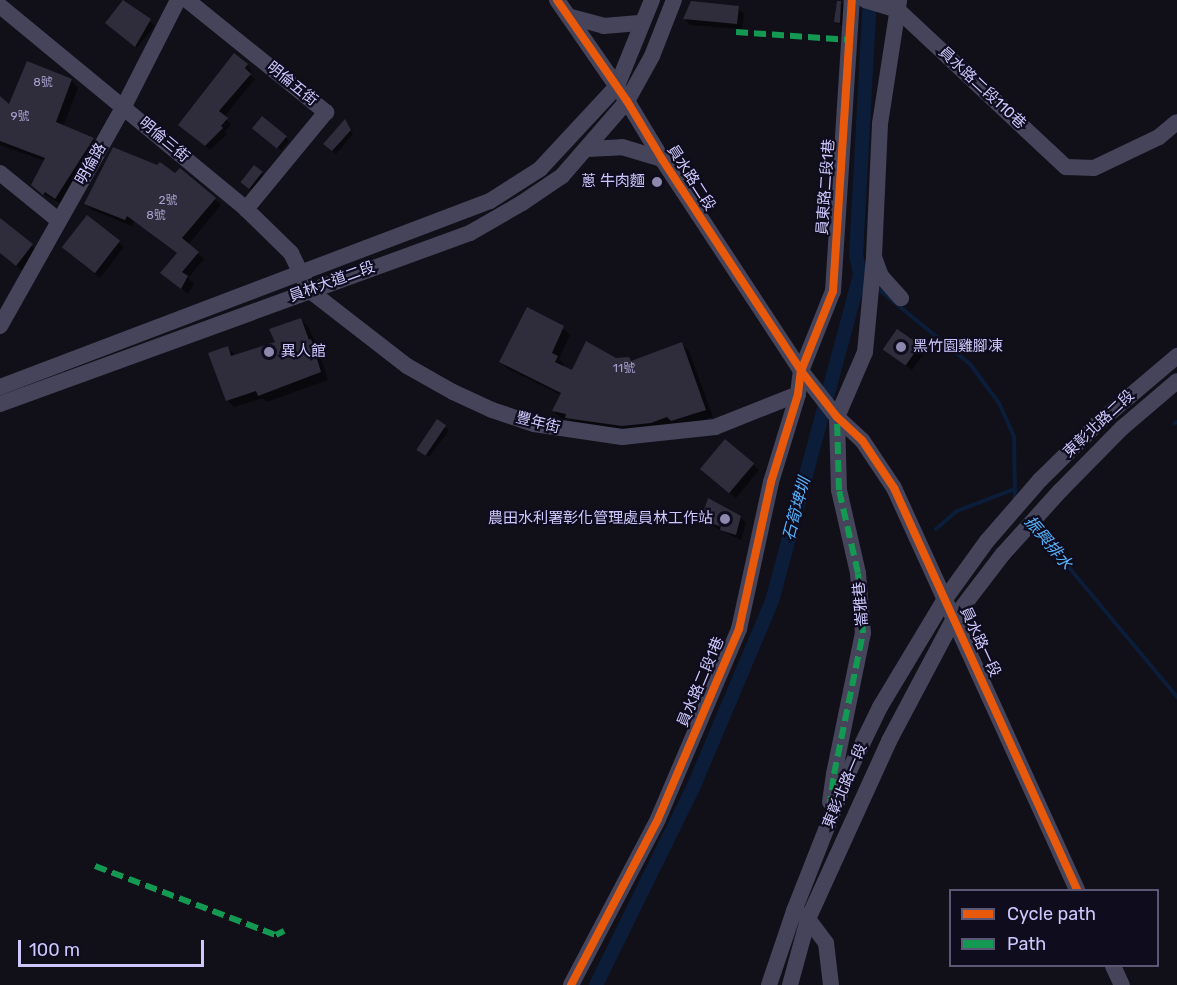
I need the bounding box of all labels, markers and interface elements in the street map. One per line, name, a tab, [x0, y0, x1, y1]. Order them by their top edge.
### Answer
street label: 員水路二段110巷	[935, 43, 1029, 133]
street label: 明倫五街	[263, 58, 321, 110]
house number: 8號	[33, 76, 53, 90]
house number: 9號	[10, 110, 30, 124]
street label: 明倫三街	[135, 114, 193, 166]
street label: 員東路二段1巷	[814, 138, 838, 236]
street label: 明倫路	[72, 140, 110, 188]
street label: 員水路二段	[663, 142, 719, 214]
place label: 蔥 牛肉麵	[581, 173, 645, 191]
marker: 蔥 牛肉麵	[650, 175, 664, 189]
house number: 2號	[158, 194, 178, 208]
house number: 8號	[146, 209, 166, 223]
street label: 員林大道二段	[287, 258, 377, 306]
place label: 黑竹園雞腳凍	[913, 338, 1003, 356]
marker: 黑竹園雞腳凍	[894, 340, 908, 354]
place label: 異人館	[281, 343, 326, 361]
marker: 異人館	[262, 345, 276, 359]
house number: 11號	[613, 362, 635, 376]
street label: 東彰北路二段	[1060, 387, 1138, 461]
street label: 豐年街	[514, 409, 562, 437]
water label: 石筍埤圳	[779, 476, 815, 542]
place label: 農田水利署彰化管理處員林工作站	[488, 510, 713, 528]
marker: 農田水利署彰化管理處員林工作站	[718, 512, 732, 526]
water label: 振興排水	[1020, 512, 1076, 574]
street label: 崙雅巷	[850, 581, 872, 627]
street label: 員水路一段	[956, 604, 1004, 680]
street label: 員水路二段1巷	[674, 634, 728, 730]
street label: 東彰北路一段	[819, 741, 871, 831]
legend	[949, 889, 1159, 967]
text: Cycle path	[1007, 903, 1096, 925]
scale bar	[21, 928, 207, 966]
text: Path	[1007, 933, 1046, 955]
text: 100 m	[29, 939, 80, 961]

